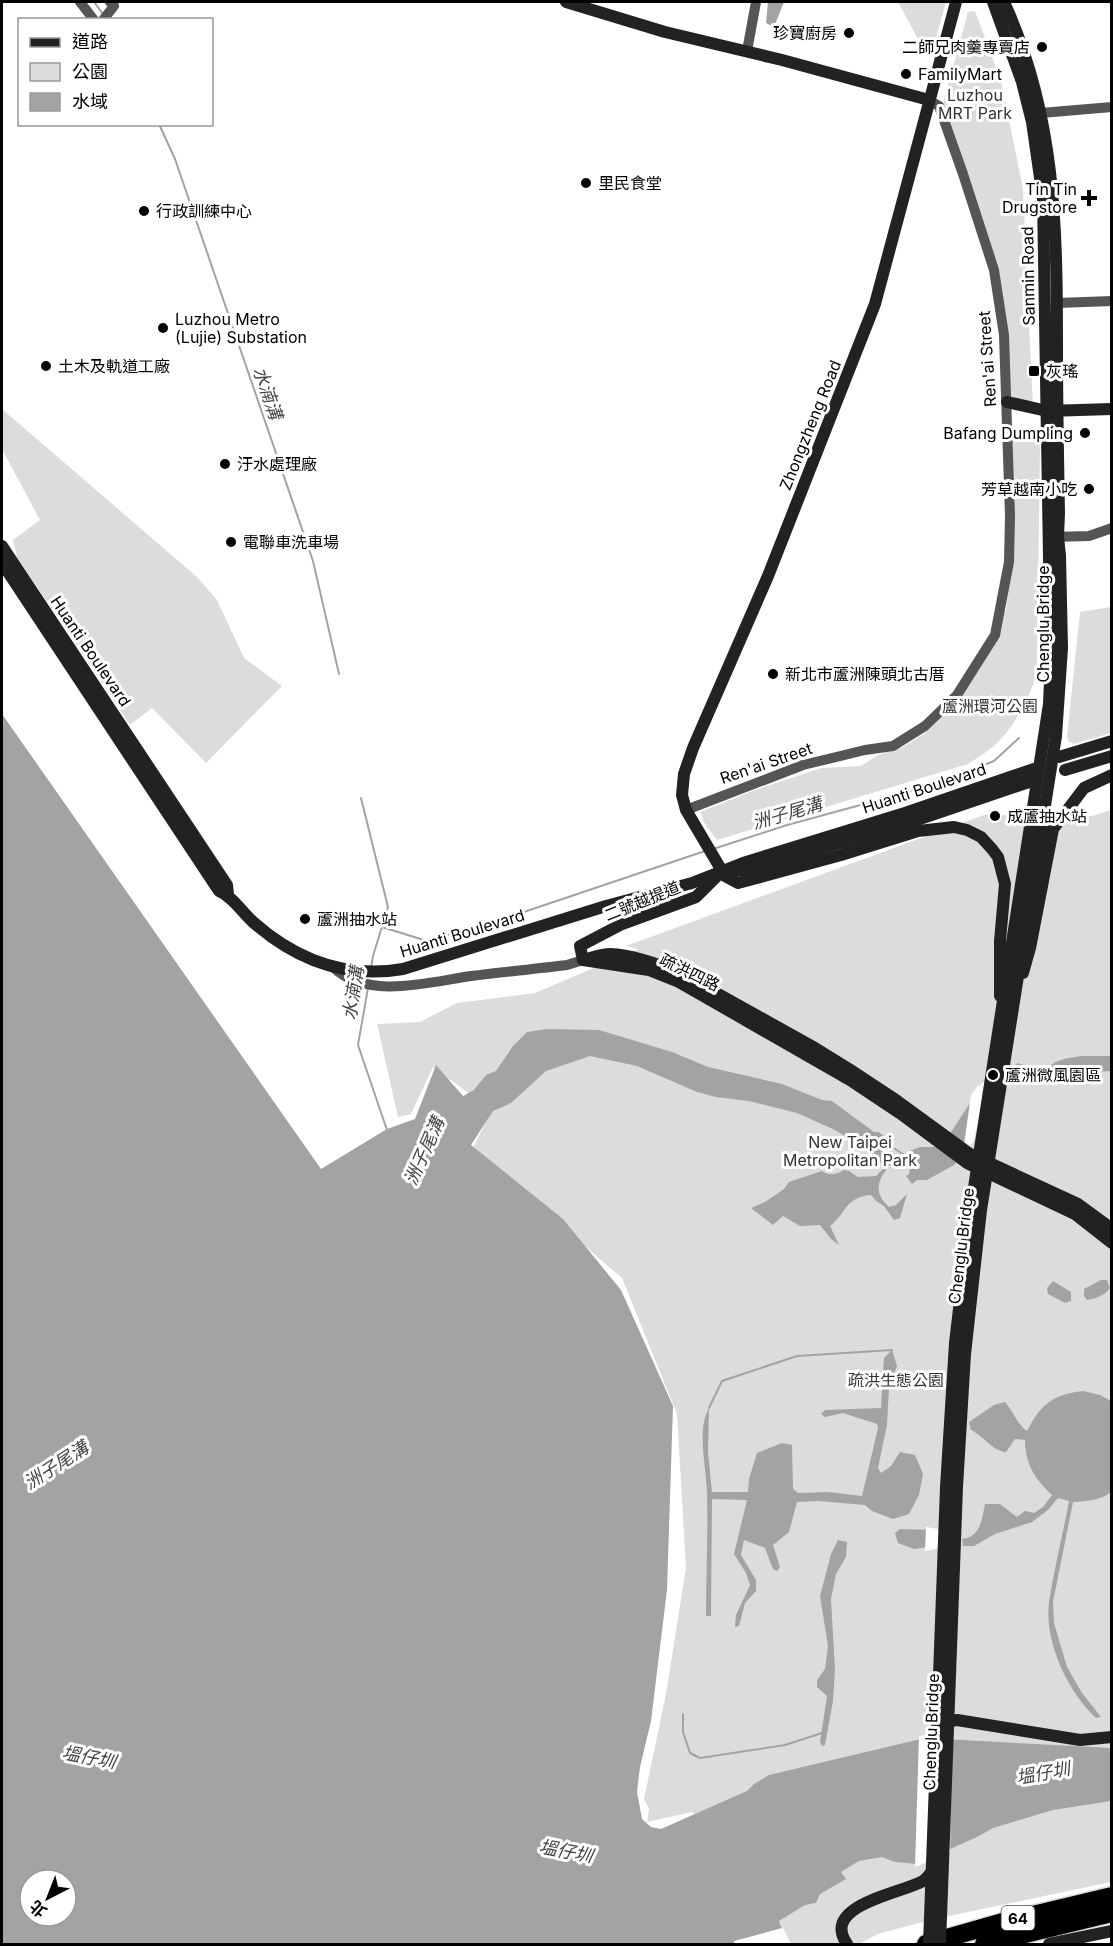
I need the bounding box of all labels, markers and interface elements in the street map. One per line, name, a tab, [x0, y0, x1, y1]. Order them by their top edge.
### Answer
legend	[18, 18, 213, 126]
place label: 珍寶廚房	[773, 23, 837, 43]
marker: 珍寶廚房	[842, 26, 856, 40]
text: 道路	[72, 31, 108, 52]
place label: 二師兄肉羹專賣店	[902, 37, 1030, 57]
marker: 二師兄肉羹專賣店	[1035, 40, 1049, 54]
text: 公園	[72, 61, 108, 82]
place label: FamilyMart	[918, 64, 1002, 84]
marker: FamilyMart	[899, 67, 913, 81]
park label: Luzhou MRT Park	[938, 85, 1012, 123]
text: 水域	[72, 91, 108, 112]
place label: 里民食堂	[598, 173, 662, 193]
marker: 里民食堂	[579, 176, 593, 190]
place label: Tin Tin Drugstore	[1002, 179, 1077, 217]
marker: Tin Tin Drugstore	[1082, 191, 1096, 205]
place label: 行政訓練中心	[156, 201, 252, 221]
marker: 行政訓練中心	[137, 204, 151, 218]
street label: Sanmin Road	[1017, 226, 1039, 326]
place label: Luzhou Metro (Lujie) Substation	[175, 309, 307, 347]
street label: Ren'ai Street	[974, 310, 1000, 408]
marker: Luzhou Metro (Lujie) Substation	[156, 321, 170, 335]
place label: 土木及軌道工廠	[58, 356, 170, 376]
street label: Zhongzheng Road	[775, 357, 845, 493]
marker: 土木及軌道工廠	[39, 359, 53, 373]
place label: 灰瑤	[1046, 361, 1078, 381]
water label: 水湳溝	[249, 364, 288, 425]
marker: 灰瑤	[1027, 364, 1041, 378]
place label: Bafang Dumpling	[943, 423, 1073, 443]
marker: Bafang Dumpling	[1078, 426, 1092, 440]
place label: 汙水處理廠	[237, 454, 317, 474]
marker: 汙水處理廠	[218, 457, 232, 471]
place label: 芳草越南小吃	[981, 479, 1077, 499]
marker: 芳草越南小吃	[1082, 482, 1096, 496]
place label: 電聯車洗車場	[243, 532, 339, 552]
marker: 電聯車洗車場	[224, 535, 238, 549]
street label: Chenglu Bridge	[1033, 565, 1053, 683]
street label: Huanti Boulevard	[47, 592, 135, 710]
place label: 新北市蘆洲陳頭北古厝	[785, 664, 945, 684]
marker: 新北市蘆洲陳頭北古厝	[766, 667, 780, 681]
park label: 蘆洲環河公園	[942, 696, 1038, 716]
street label: Ren'ai Street	[717, 738, 815, 788]
street label: Huanti Boulevard	[859, 759, 989, 817]
water label: 洲子尾溝	[750, 792, 827, 833]
place label: 成蘆抽水站	[1007, 806, 1087, 826]
marker: 成蘆抽水站	[988, 809, 1002, 823]
street label: 二號越提道	[601, 877, 683, 925]
street label: Huanti Boulevard	[397, 905, 527, 961]
place label: 蘆洲抽水站	[317, 909, 397, 929]
marker: 蘆洲抽水站	[298, 912, 312, 926]
street label: 疏洪四路	[657, 949, 723, 995]
water label: 水湳溝	[338, 962, 368, 1021]
place label: 蘆洲微風園區	[1005, 1065, 1101, 1085]
marker: 蘆洲微風園區	[986, 1068, 1000, 1082]
water label: 洲子尾溝	[400, 1111, 449, 1188]
park label: New Taipei Metropolitan Park	[783, 1132, 917, 1170]
street label: Chenglu Bridge	[944, 1187, 978, 1305]
park label: 疏洪生態公園	[848, 1370, 944, 1390]
water label: 洲子尾溝	[20, 1435, 94, 1493]
street label: Chenglu Bridge	[919, 1673, 943, 1791]
water label: 塭仔圳	[60, 1742, 120, 1773]
water label: 塭仔圳	[1015, 1757, 1074, 1788]
water label: 塭仔圳	[537, 1836, 597, 1867]
north arrow	[18, 1868, 78, 1928]
text: 北	[25, 1896, 51, 1922]
road number: 64	[1002, 1906, 1034, 1930]

